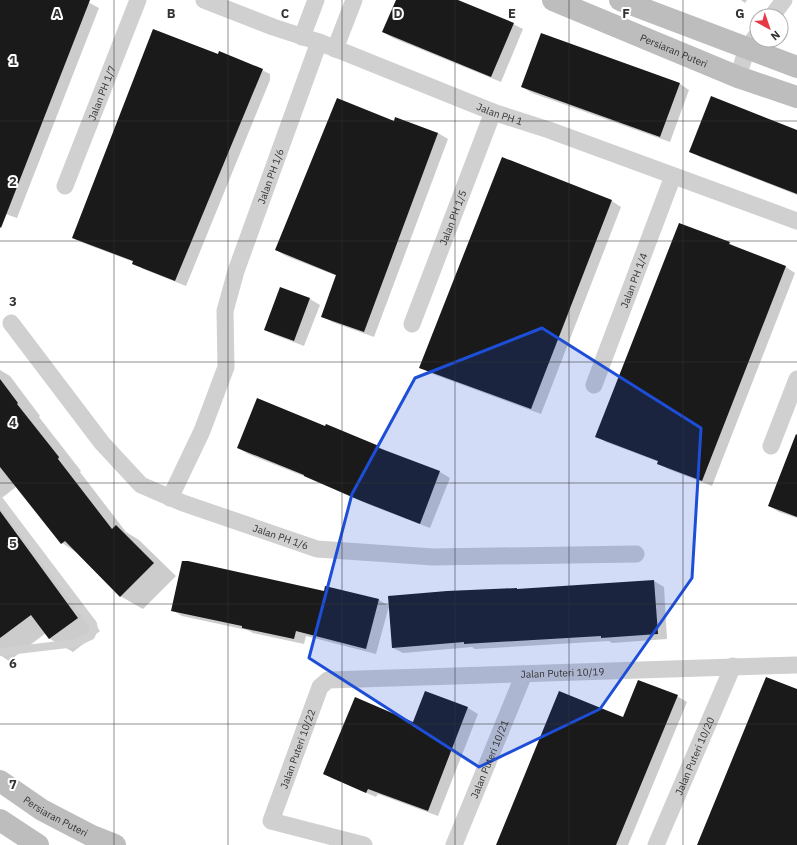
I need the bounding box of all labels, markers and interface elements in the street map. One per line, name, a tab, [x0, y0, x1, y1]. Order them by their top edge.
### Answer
text: A	[53, 5, 62, 22]
text: B	[167, 5, 176, 22]
text: C	[281, 5, 290, 22]
text: D	[393, 5, 403, 22]
text: E	[508, 5, 516, 22]
text: F	[622, 5, 630, 22]
text: G	[735, 5, 745, 22]
north arrow	[749, 8, 789, 48]
text: N	[768, 28, 783, 44]
street label: Persiaran Puteri	[638, 31, 709, 71]
text: 1	[9, 52, 17, 69]
street label: Jalan PH 1/7	[85, 64, 119, 122]
street label: Jalan PH 1	[475, 100, 524, 128]
street label: Jalan PH 1/6	[255, 147, 287, 206]
text: 2	[9, 173, 17, 190]
street label: Jalan PH 1/5	[437, 188, 470, 247]
street label: Jalan PH 1/4	[618, 251, 650, 310]
text: 3	[9, 293, 17, 310]
text: 4	[9, 414, 17, 431]
street label: Jalan PH 1/6	[251, 521, 310, 553]
text: 5	[9, 535, 17, 552]
text: 6	[9, 655, 17, 672]
street label: Jalan Puteri 10/19	[520, 665, 605, 681]
street label: Jalan Puteri 10/22	[277, 707, 318, 790]
street label: Jalan Puteri 10/20	[672, 715, 717, 797]
street label: Jalan Puteri 10/21	[468, 718, 512, 800]
text: 7	[9, 776, 17, 793]
street label: Persiaran Puteri	[21, 793, 90, 840]

